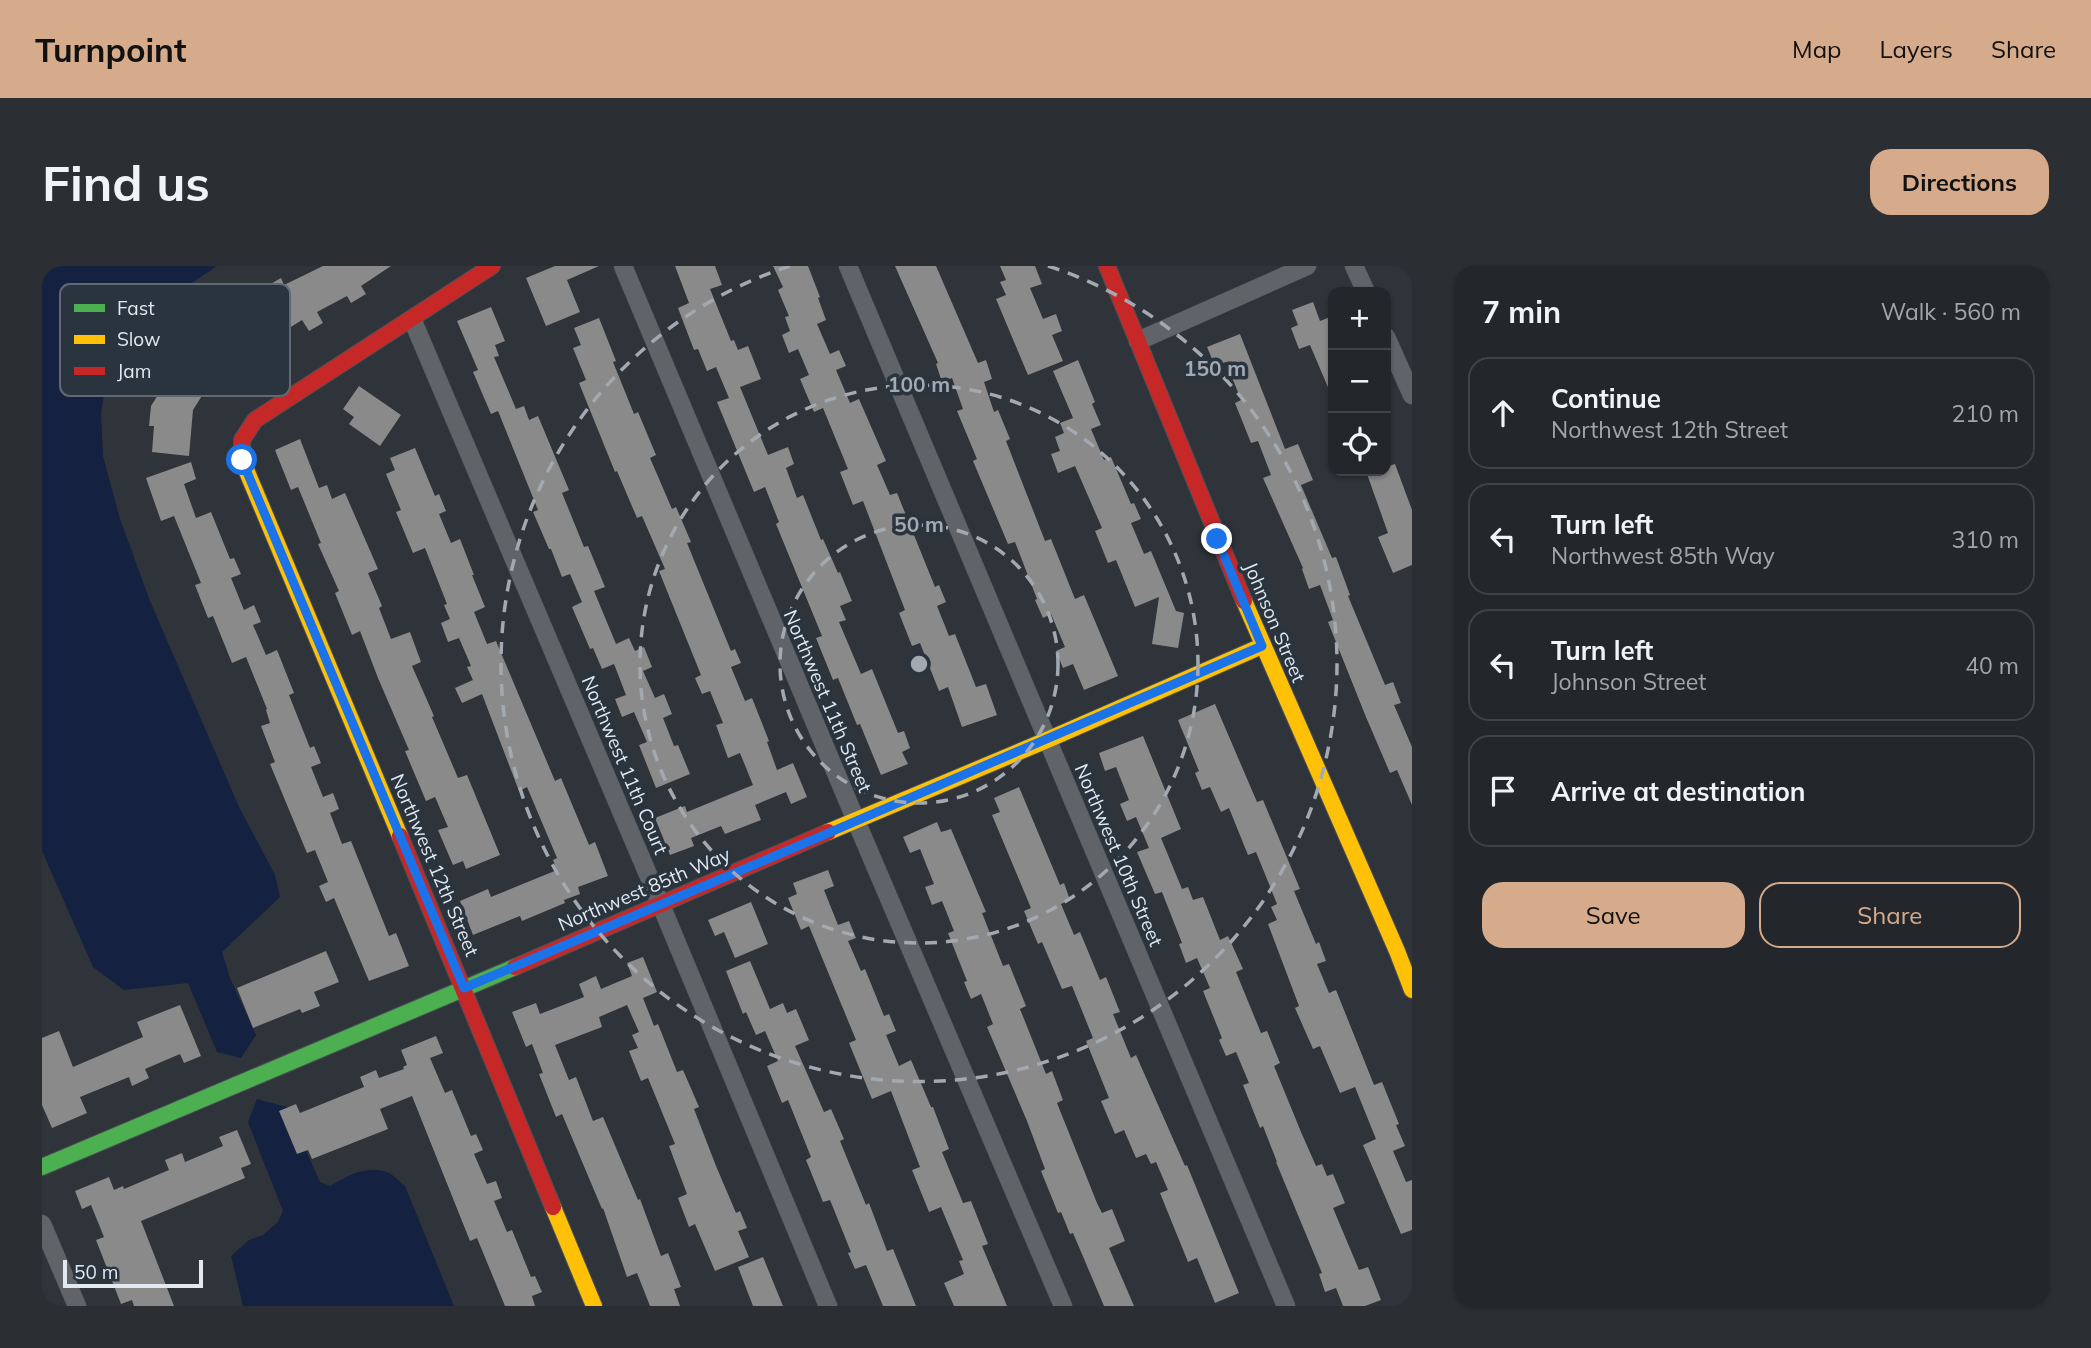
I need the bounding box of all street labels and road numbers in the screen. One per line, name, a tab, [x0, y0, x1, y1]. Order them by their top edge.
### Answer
street label: Johnson Street	[1239, 558, 1311, 686]
street label: Northwest 11th Street	[779, 606, 877, 796]
street label: Northwest 11th Court	[577, 672, 674, 858]
street label: Northwest 10th Street	[1070, 760, 1168, 950]
street label: Northwest 12th Street	[386, 770, 484, 960]
street label: Northwest 85th Way	[554, 842, 734, 936]

